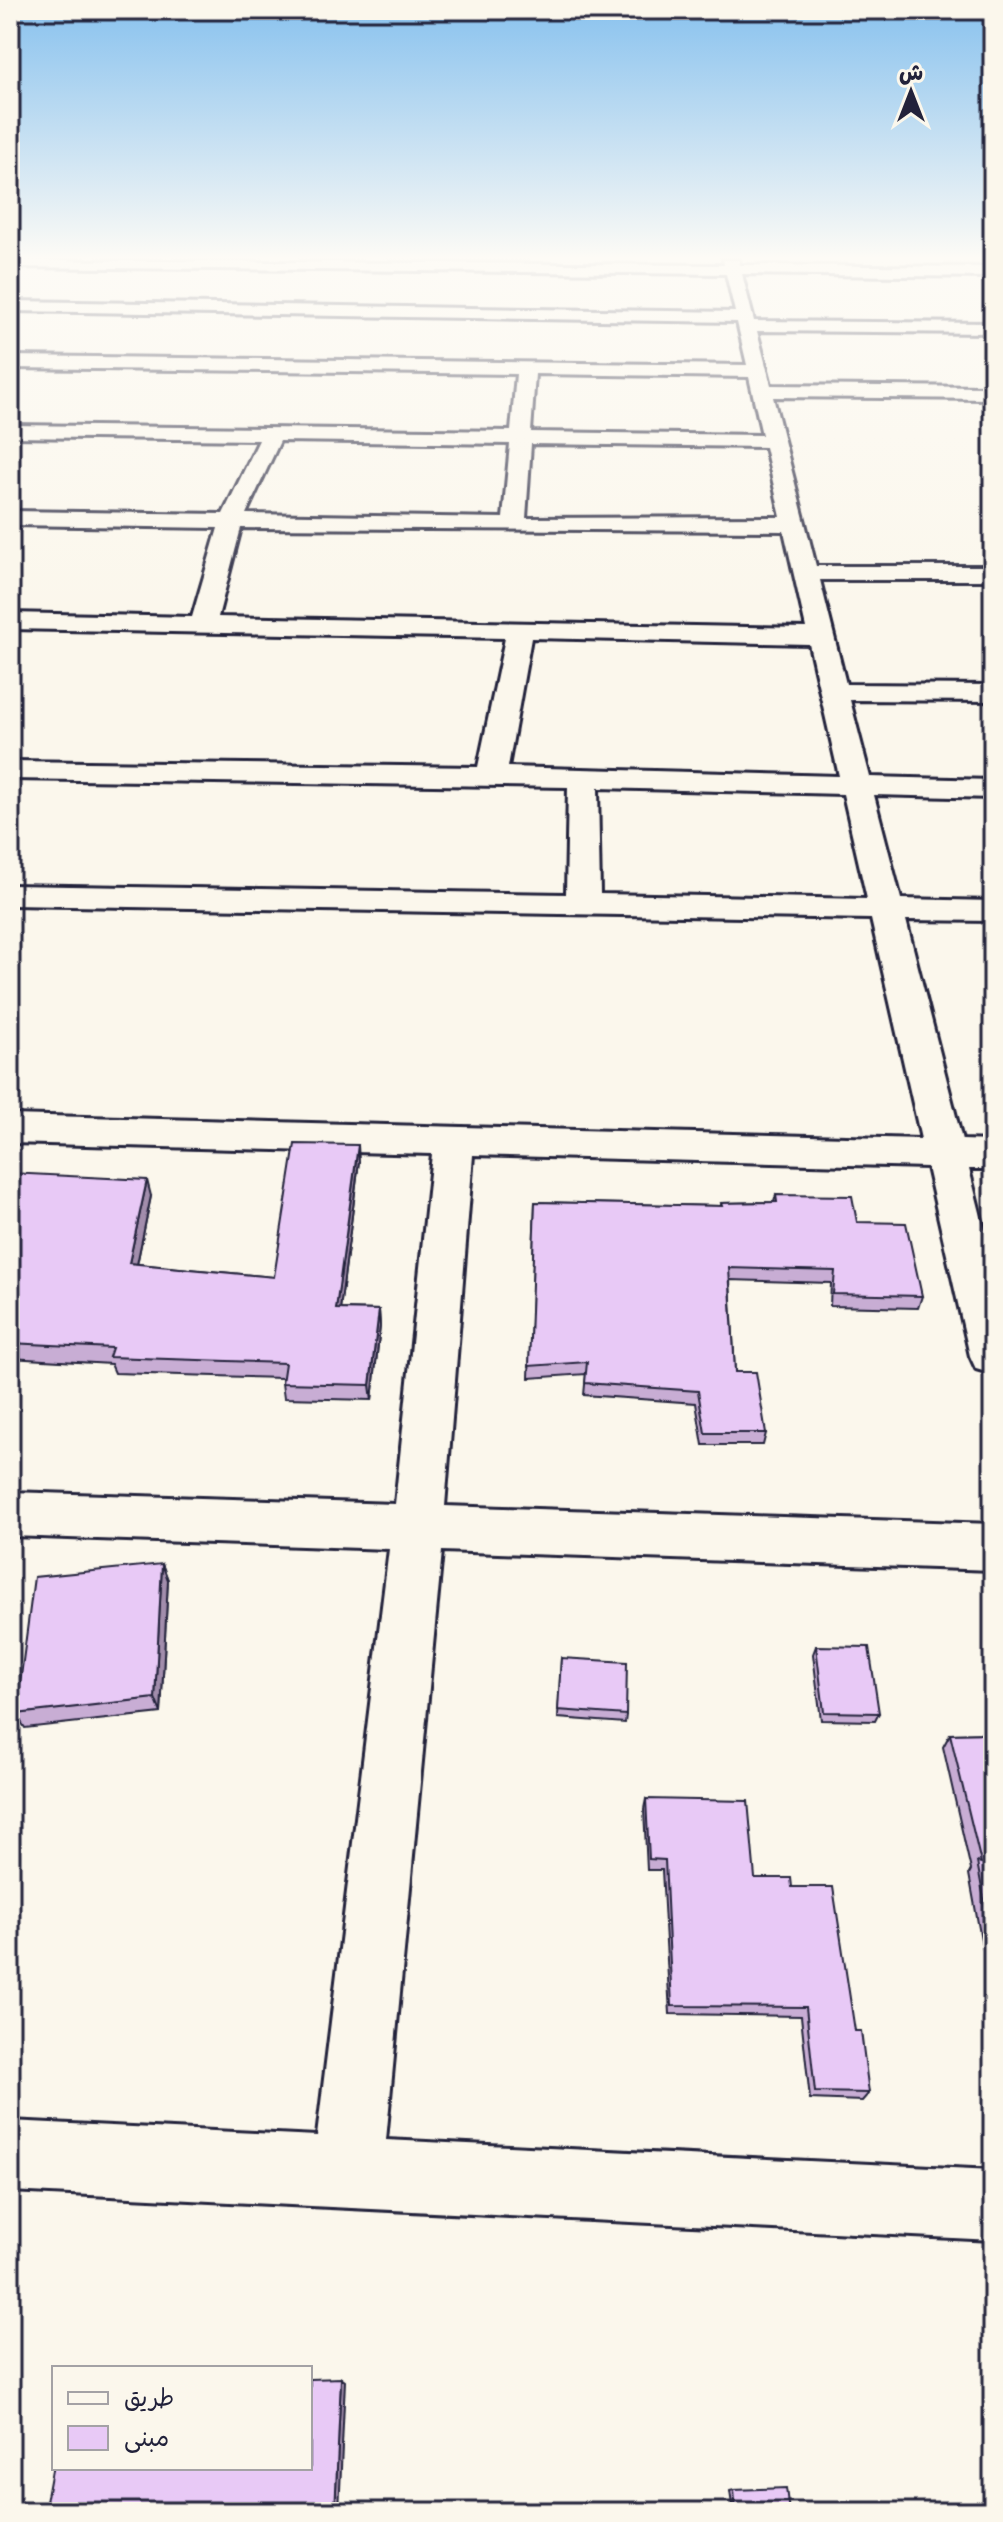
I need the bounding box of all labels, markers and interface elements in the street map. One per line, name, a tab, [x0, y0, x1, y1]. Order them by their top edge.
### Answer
north arrow	[871, 52, 951, 132]
text: ش	[899, 53, 923, 92]
legend	[52, 2366, 312, 2470]
text: طريق	[124, 2377, 174, 2419]
text: مبنى	[124, 2417, 169, 2459]

